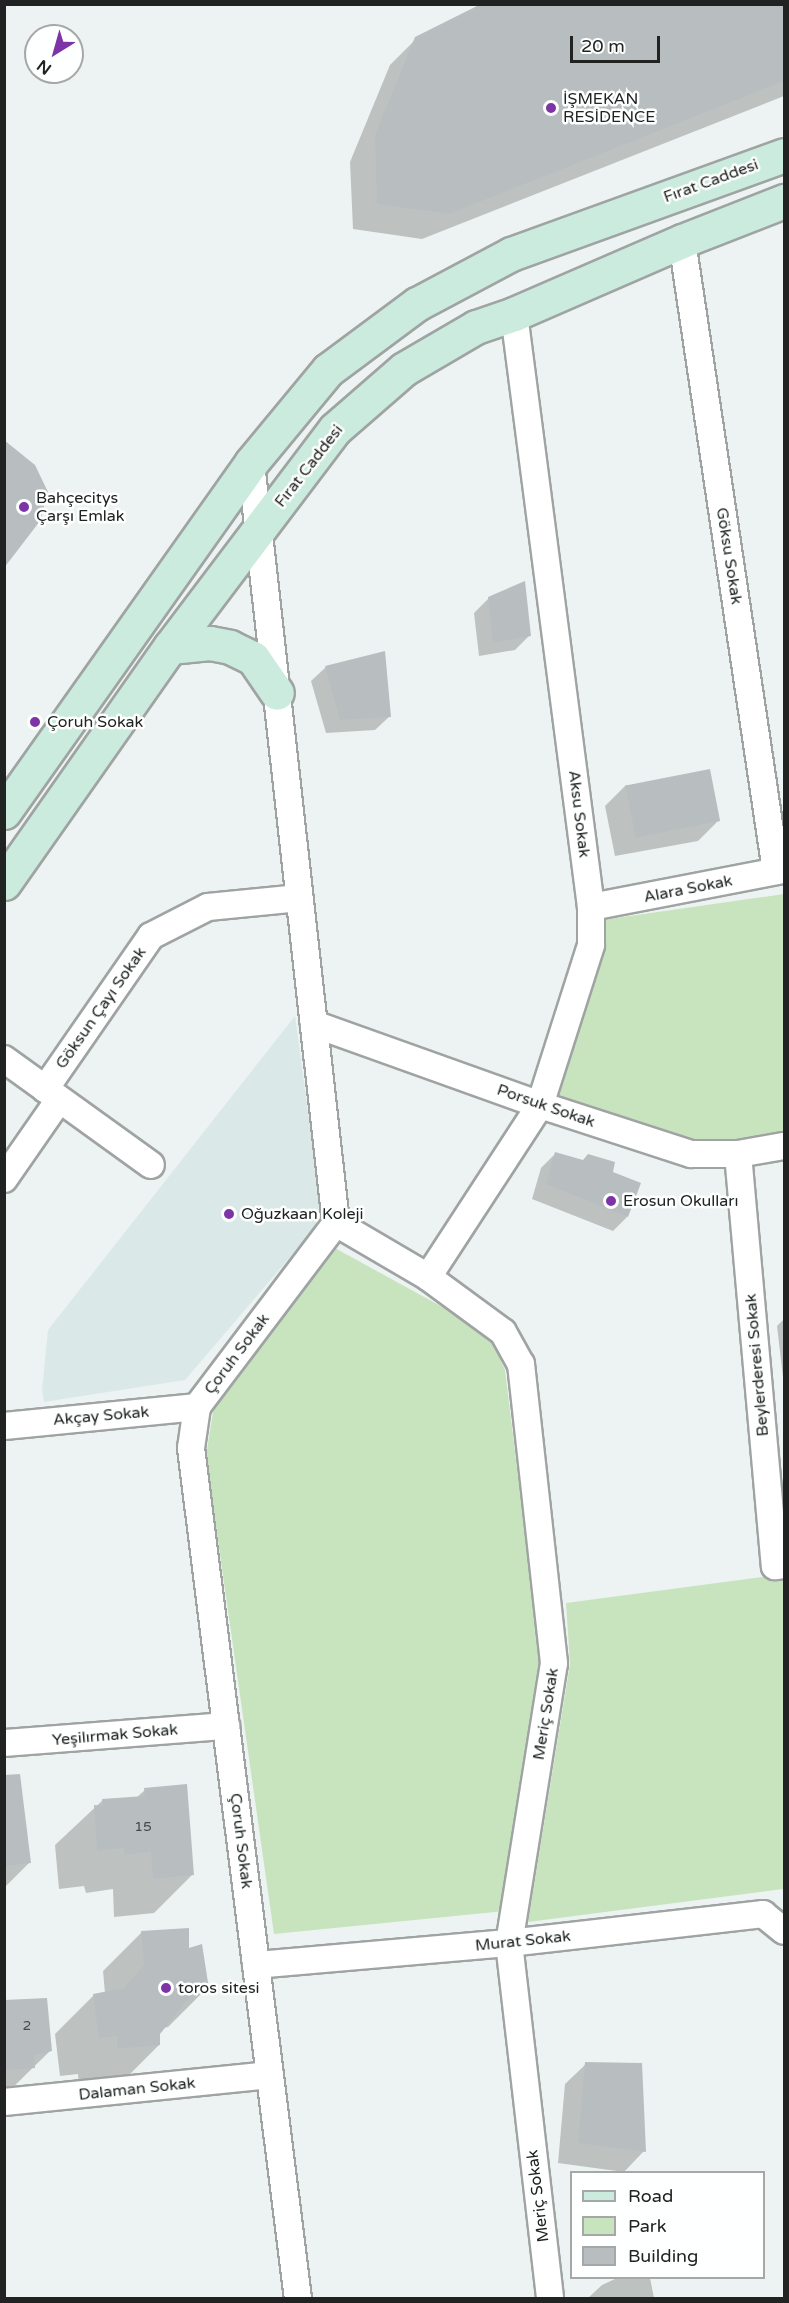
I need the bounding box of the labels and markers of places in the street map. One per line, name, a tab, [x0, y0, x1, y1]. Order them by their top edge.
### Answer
place label: İŞMEKAN RESİDENCE	[563, 89, 655, 127]
marker: İŞMEKAN RESİDENCE	[544, 101, 558, 115]
place label: Bahçecitys Çarşı Emlak	[36, 488, 125, 526]
marker: Bahçecitys Çarşı Emlak	[17, 500, 31, 514]
place label: Çoruh Sokak	[47, 712, 143, 732]
marker: Çoruh Sokak	[28, 715, 42, 729]
place label: Erosun Okulları	[623, 1191, 738, 1211]
marker: Erosun Okulları	[604, 1194, 618, 1208]
place label: Oğuzkaan Koleji	[241, 1204, 363, 1224]
marker: Oğuzkaan Koleji	[222, 1207, 236, 1221]
place label: toros sitesi	[178, 1978, 260, 1998]
marker: toros sitesi	[159, 1981, 173, 1995]

